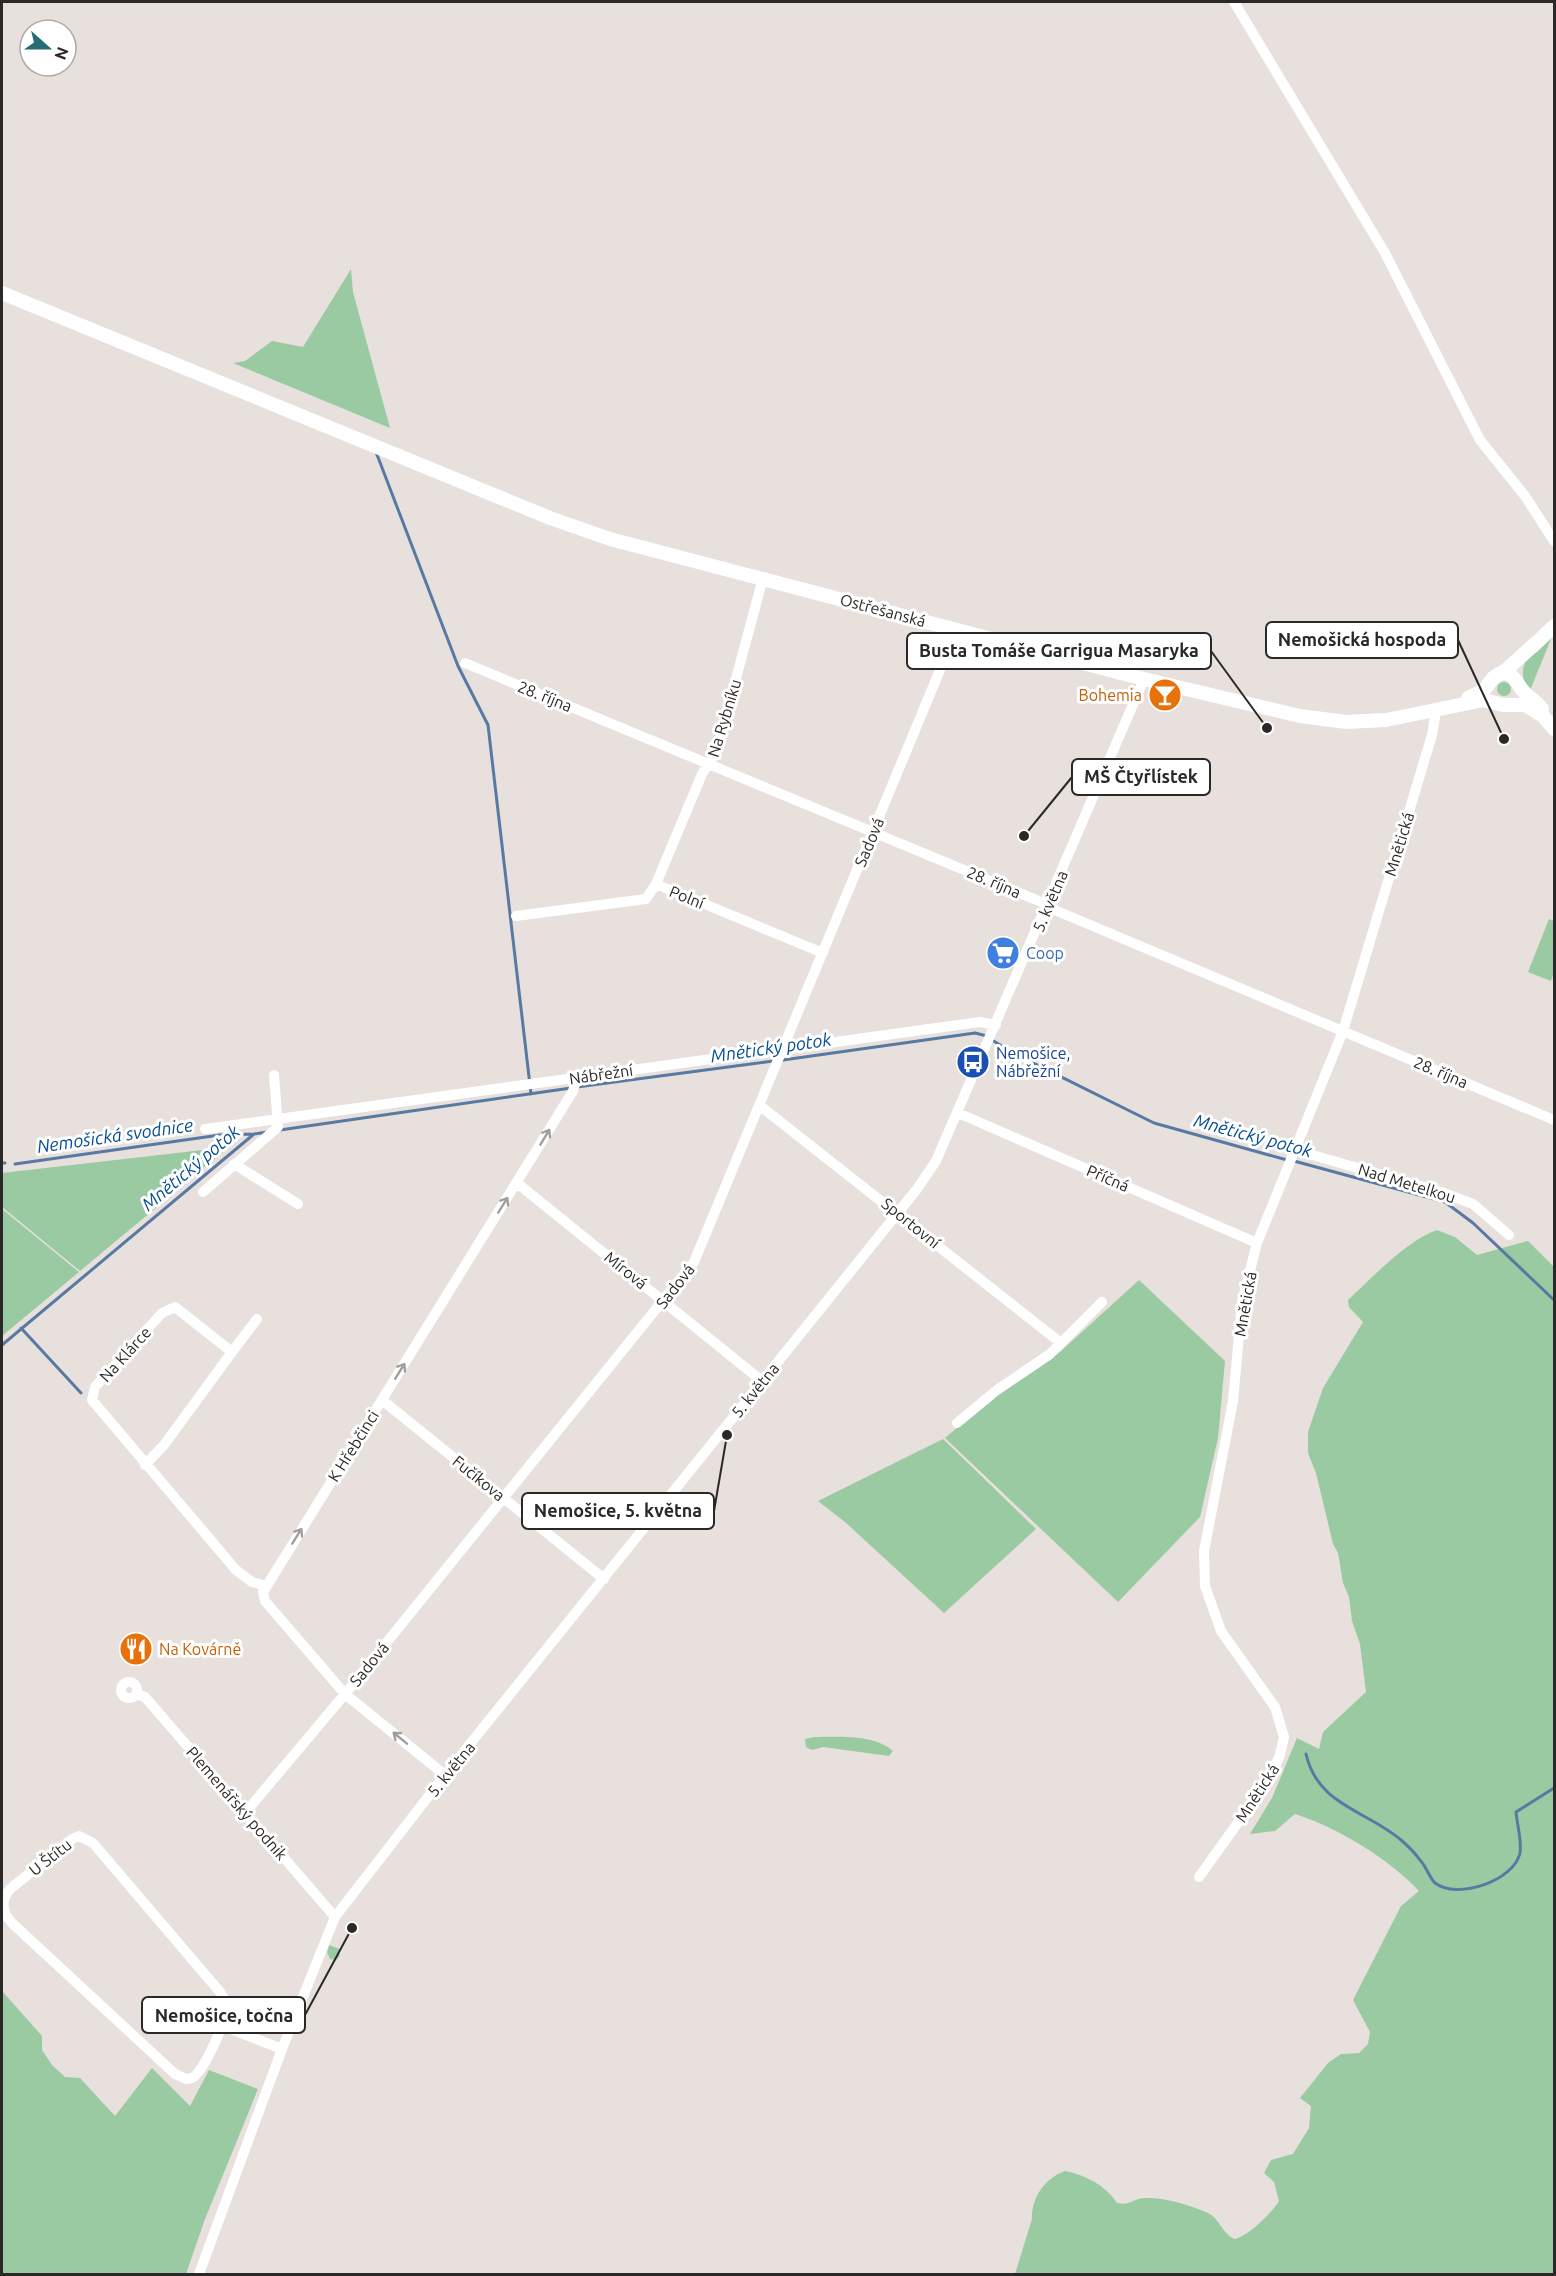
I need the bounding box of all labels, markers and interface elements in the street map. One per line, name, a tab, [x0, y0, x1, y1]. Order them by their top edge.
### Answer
north arrow	[18, 18, 78, 78]
text: N	[51, 45, 73, 62]
street label: Ostřešanská	[838, 590, 928, 630]
callout: Nemošická hospoda	[1266, 622, 1458, 658]
text: Nemošická hospoda	[1278, 629, 1446, 649]
callout: Busta Tomáše Garrigua Masaryka	[907, 633, 1211, 669]
text: Busta Tomáše Garrigua Masaryka	[919, 640, 1199, 660]
street label: 28. října	[515, 677, 575, 715]
street label: Na Rybníku	[704, 677, 744, 759]
bar icon: Bohemia	[1147, 677, 1183, 713]
place label: Bohemia	[1079, 686, 1142, 704]
callout: MŠ Čtyřlístek	[1072, 759, 1210, 795]
text: MŠ Čtyřlístek	[1084, 765, 1198, 786]
street label: Mnětická	[1381, 810, 1417, 878]
street label: Sadová	[851, 815, 887, 869]
street label: 28. října	[964, 863, 1024, 901]
street label: 5. května	[1029, 868, 1071, 934]
street label: Polní	[667, 882, 708, 912]
supermarket icon: Coop	[985, 935, 1021, 971]
place label: Coop	[1026, 944, 1064, 962]
water label: Mnětický potok	[709, 1029, 833, 1065]
bus stop icon: Nemošice, Nábřežní	[955, 1044, 991, 1080]
place label: Nemošice, Nábřežní	[996, 1044, 1070, 1080]
street label: 28. října	[1411, 1053, 1471, 1091]
street label: Nábřežní	[568, 1060, 635, 1087]
water label: Mnětický potok	[1192, 1110, 1315, 1161]
water label: Nemošická svodnice	[36, 1114, 194, 1156]
water label: Mnětický potok	[137, 1120, 244, 1214]
one-way arrow	[539, 1129, 551, 1146]
street label: Nad Metelkou	[1356, 1160, 1458, 1206]
street label: Příčná	[1084, 1161, 1132, 1195]
street label: Sportovní	[878, 1194, 945, 1253]
one-way arrow	[497, 1197, 509, 1214]
street label: Mírová	[601, 1248, 651, 1292]
street label: Sadová	[652, 1260, 698, 1312]
street label: Mnětická	[1230, 1270, 1260, 1338]
street label: Na Klárce	[96, 1323, 154, 1385]
street label: 5. května	[728, 1359, 782, 1421]
one-way arrow	[394, 1363, 406, 1380]
street label: K Hřebčinci	[324, 1407, 382, 1485]
street label: Fučíkova	[449, 1452, 509, 1504]
callout: Nemošice, 5. května	[522, 1493, 714, 1529]
text: Nemošice, 5. května	[534, 1500, 702, 1520]
one-way arrow	[291, 1528, 303, 1545]
restaurant icon: Na Kovárně	[118, 1631, 154, 1667]
street label: Sadová	[346, 1638, 392, 1690]
place label: Na Kovárně	[159, 1640, 241, 1658]
one-way arrow	[392, 1732, 408, 1745]
street label: 5. května	[424, 1738, 478, 1800]
street label: Plemenářský podnik	[183, 1743, 291, 1863]
street label: Mnětická	[1232, 1761, 1282, 1825]
street label: U Štítu	[25, 1834, 75, 1879]
callout: Nemošice, točna	[142, 1997, 305, 2033]
text: Nemošice, točna	[155, 2005, 293, 2025]

